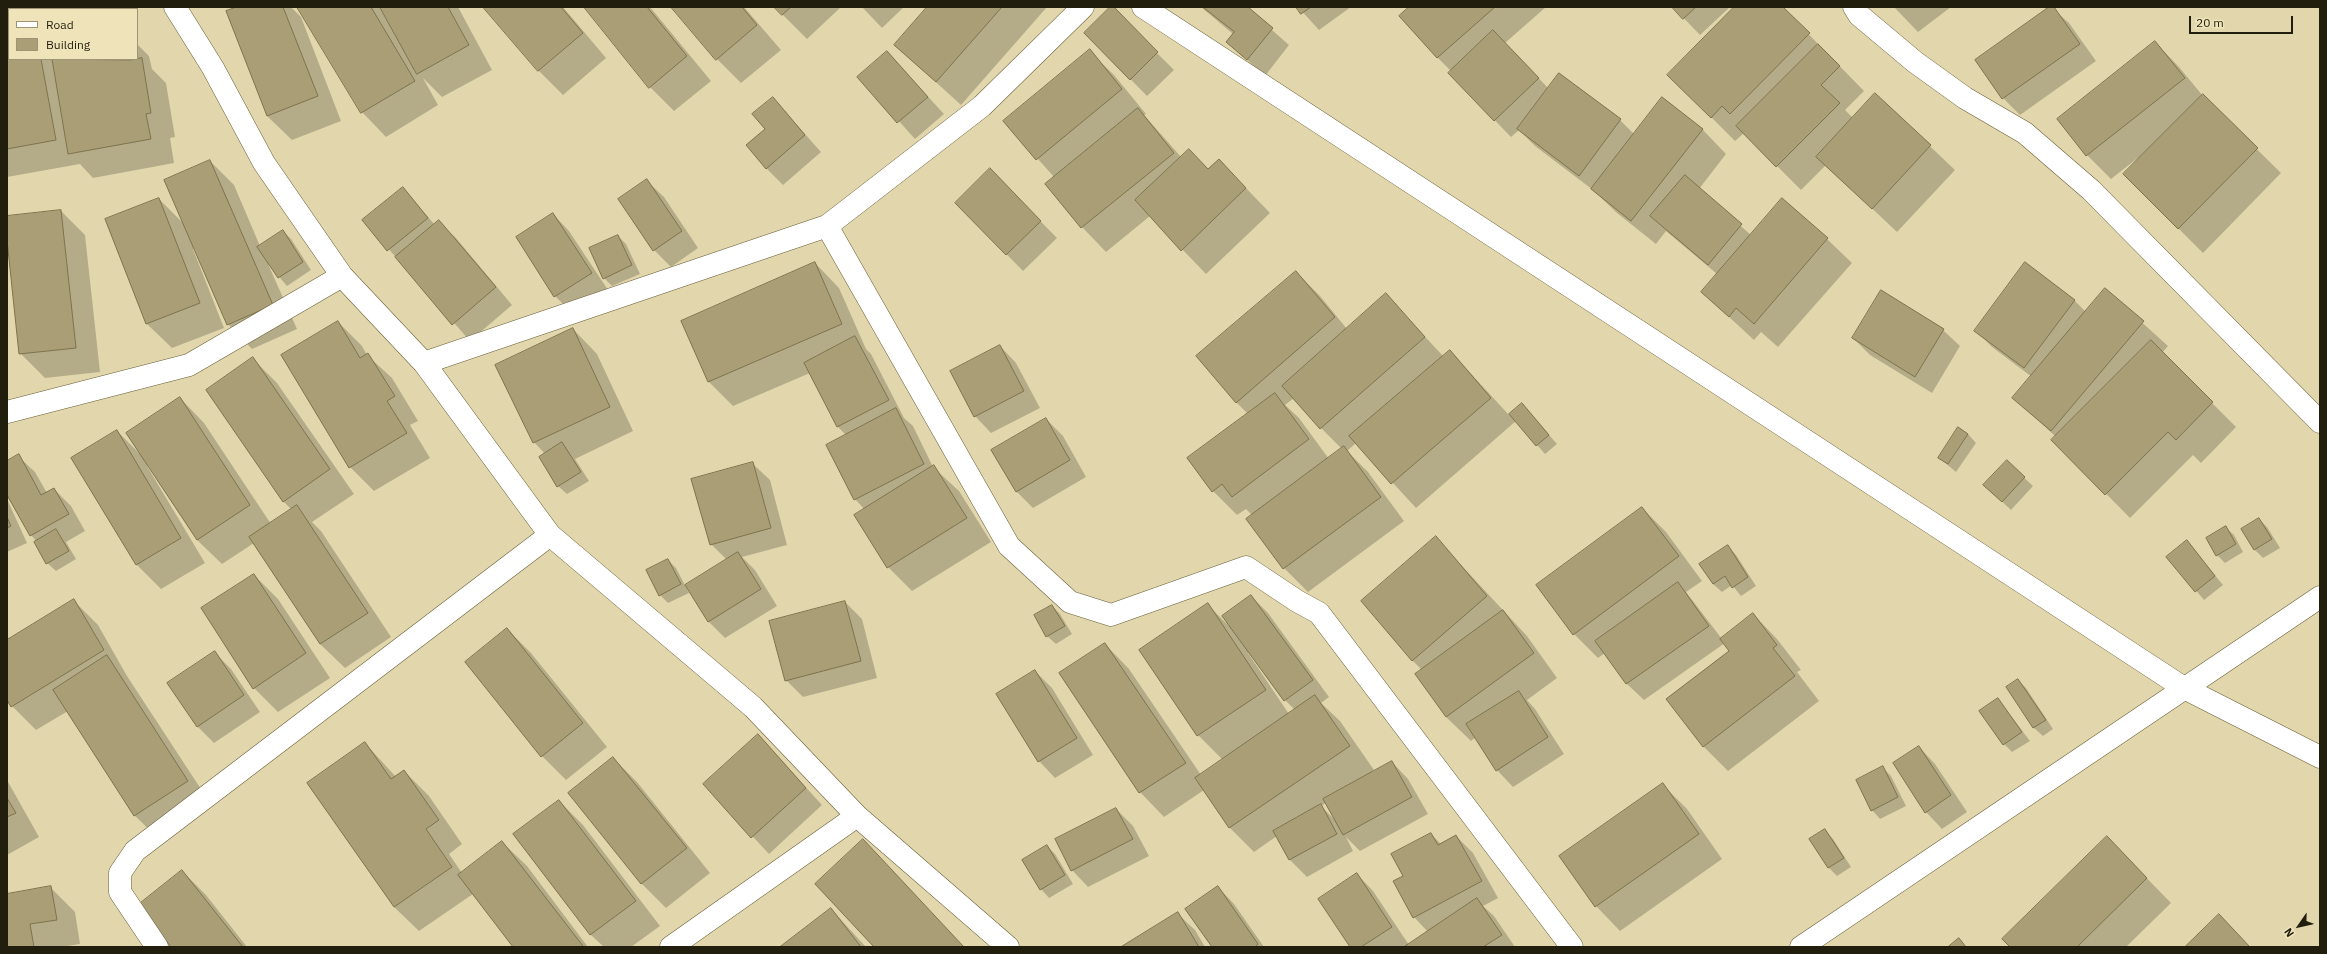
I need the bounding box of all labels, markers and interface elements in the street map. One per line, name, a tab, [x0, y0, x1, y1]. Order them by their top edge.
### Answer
legend	[8, 8, 138, 60]
scale bar	[2191, 8, 2295, 34]
text: 20 m	[2196, 15, 2224, 30]
text: Road	[46, 17, 74, 32]
text: Building	[46, 37, 90, 52]
north arrow	[2279, 906, 2319, 946]
text: N	[2281, 925, 2297, 940]

